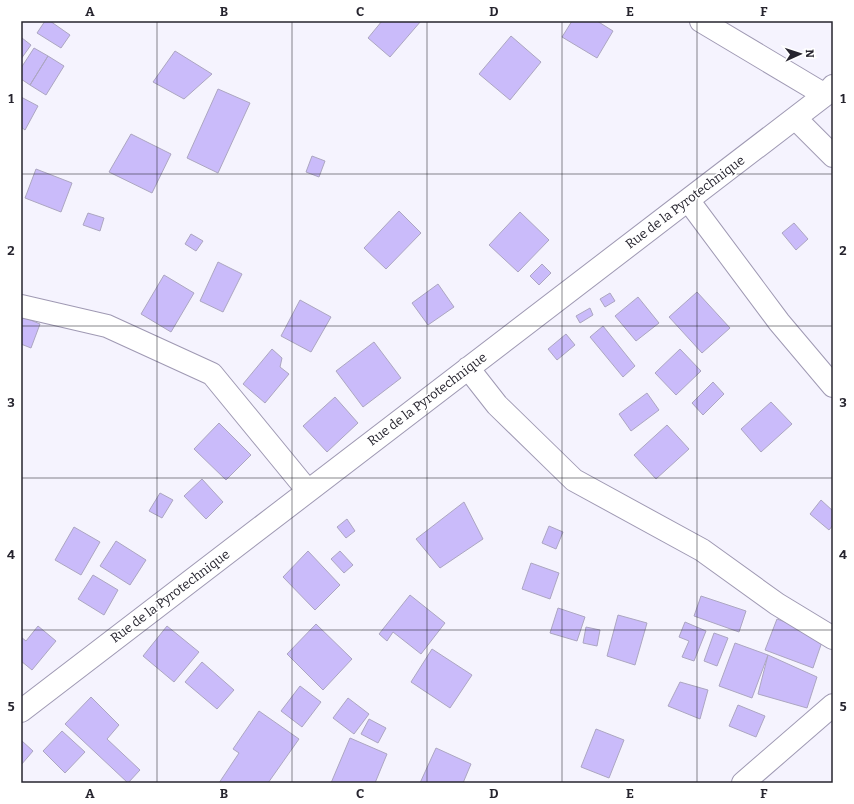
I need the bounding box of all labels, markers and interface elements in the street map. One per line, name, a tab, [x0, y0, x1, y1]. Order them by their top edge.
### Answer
text: A	[85, 4, 95, 19]
text: B	[220, 4, 228, 19]
text: C	[356, 4, 364, 19]
text: D	[489, 4, 499, 19]
text: E	[626, 4, 634, 19]
text: F	[760, 4, 768, 19]
north arrow	[780, 34, 820, 74]
text: N	[803, 49, 816, 59]
text: 1	[8, 91, 14, 106]
text: 1	[840, 91, 846, 106]
street label: Rue de la Pyrotechnique	[623, 152, 747, 252]
text: 2	[7, 243, 15, 258]
text: 2	[839, 243, 847, 258]
street label: Rue de la Pyrotechnique	[365, 349, 489, 449]
text: 3	[7, 395, 15, 410]
text: 3	[839, 395, 847, 410]
street label: Rue de la Pyrotechnique	[108, 546, 232, 646]
text: 4	[7, 547, 15, 562]
text: 4	[839, 547, 847, 562]
text: 5	[7, 699, 15, 714]
text: 5	[839, 699, 847, 714]
text: A	[85, 786, 95, 801]
text: B	[220, 786, 228, 801]
text: C	[356, 786, 364, 801]
text: D	[489, 786, 499, 801]
text: E	[626, 786, 634, 801]
text: F	[760, 786, 768, 801]

